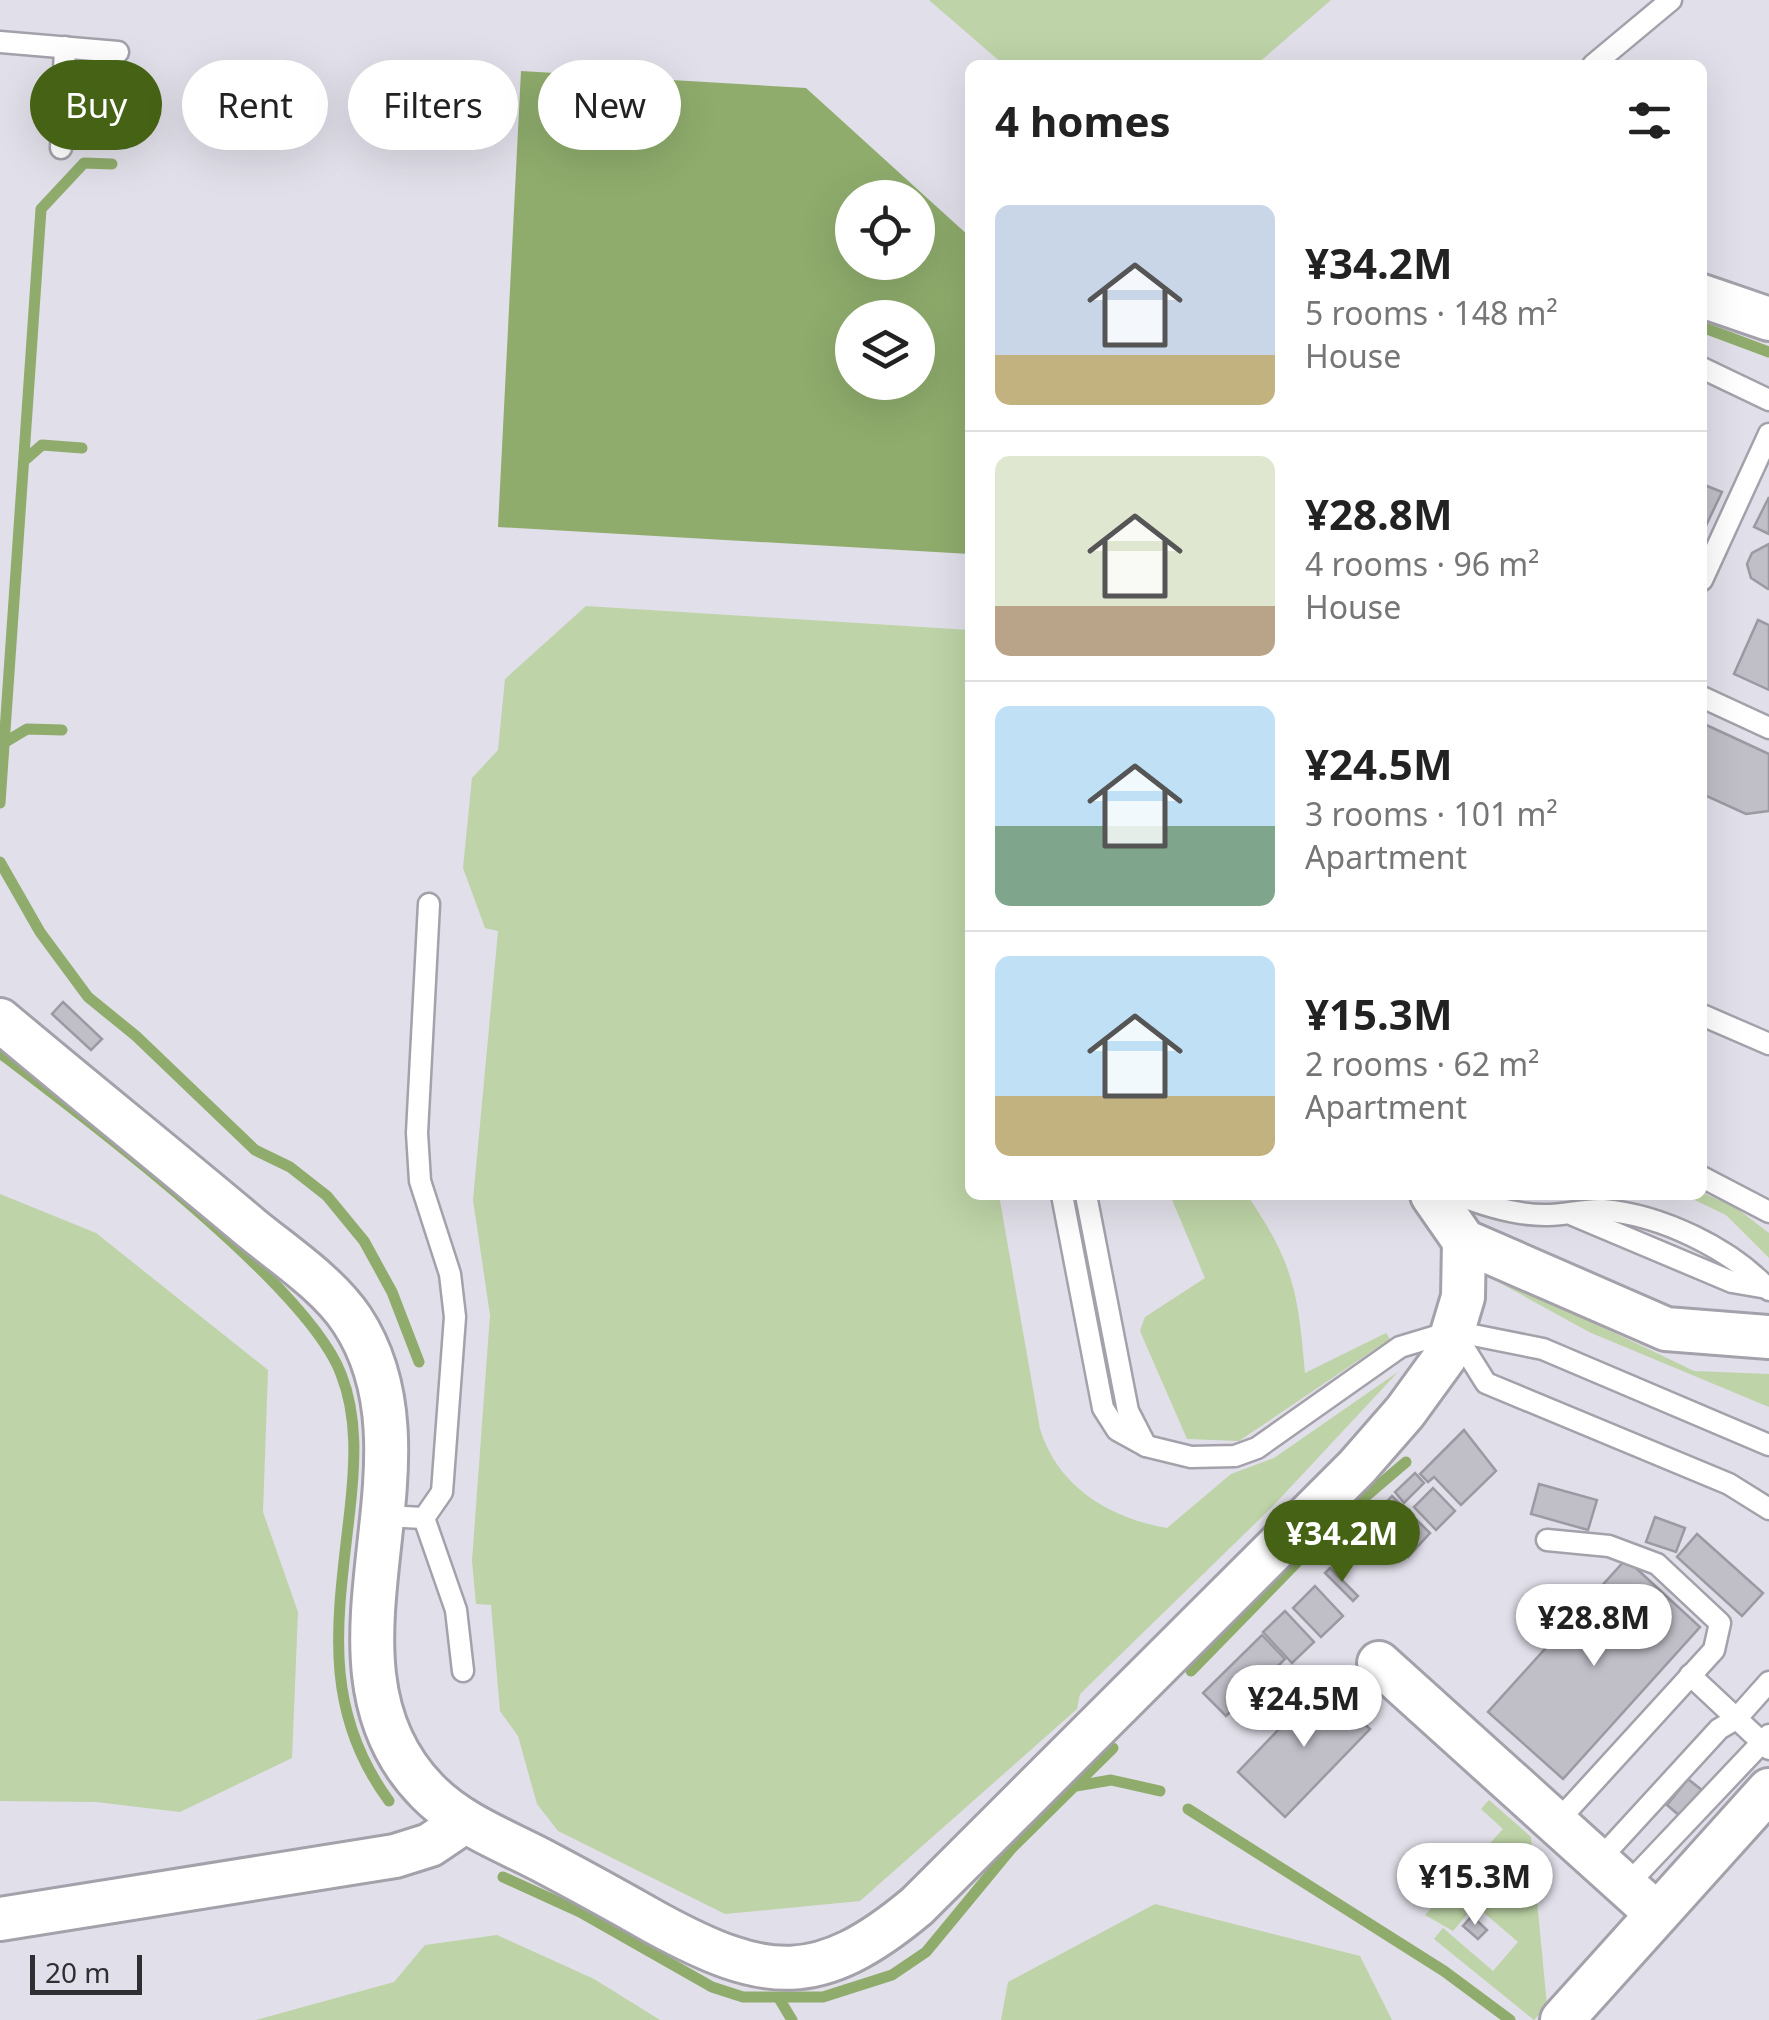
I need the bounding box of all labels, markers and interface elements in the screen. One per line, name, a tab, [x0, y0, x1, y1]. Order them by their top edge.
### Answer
chip: Buy	[30, 60, 162, 150]
chip: Rent	[182, 60, 328, 150]
chip: Filters	[348, 60, 518, 150]
chip: New	[538, 60, 681, 150]
text: 4 homes	[995, 92, 1171, 149]
icon: filters	[1622, 93, 1677, 148]
map controls	[835, 180, 935, 400]
button: locate	[835, 180, 935, 280]
text: ¥34.2M	[1305, 234, 1453, 291]
icon: home	[1075, 245, 1195, 365]
text: 5 rooms · 148 m²	[1305, 291, 1558, 334]
button: layers	[835, 300, 935, 400]
text: House	[1305, 334, 1401, 377]
text: ¥28.8M	[1305, 485, 1453, 542]
icon: home	[1075, 496, 1195, 616]
text: 4 rooms · 96 m²	[1305, 542, 1539, 585]
text: House	[1305, 585, 1401, 628]
text: ¥24.5M	[1305, 735, 1453, 792]
icon: home	[1075, 746, 1195, 866]
text: 3 rooms · 101 m²	[1305, 792, 1558, 835]
text: Apartment	[1305, 835, 1467, 878]
text: ¥15.3M	[1305, 985, 1453, 1042]
icon: home	[1075, 996, 1195, 1116]
text: 2 rooms · 62 m²	[1305, 1042, 1539, 1085]
text: Apartment	[1305, 1085, 1467, 1128]
pin: ¥34.2M	[1261, 1500, 1423, 1585]
text: ¥34.2M	[1286, 1511, 1398, 1554]
pin: ¥28.8M	[1513, 1584, 1675, 1669]
text: ¥28.8M	[1538, 1595, 1650, 1638]
pin: ¥24.5M	[1223, 1665, 1385, 1750]
text: ¥24.5M	[1248, 1676, 1360, 1719]
pin: ¥15.3M	[1394, 1843, 1556, 1928]
text: ¥15.3M	[1419, 1854, 1531, 1897]
scale bar	[30, 1950, 142, 1994]
text: 20 m	[45, 1953, 111, 1991]

